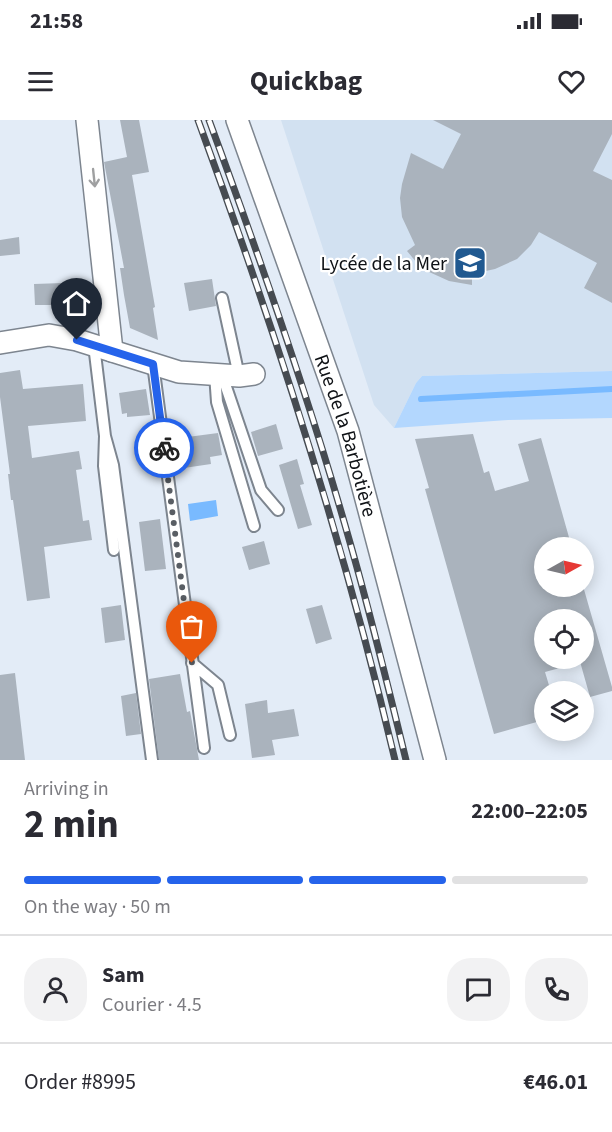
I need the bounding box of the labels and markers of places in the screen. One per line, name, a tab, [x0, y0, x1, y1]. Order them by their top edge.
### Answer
school or university icon: Lycée de la Mer	[452, 245, 488, 281]
place label: Lycée de la Mer	[321, 250, 447, 278]
pin	[51, 278, 102, 340]
pin	[166, 601, 217, 663]

